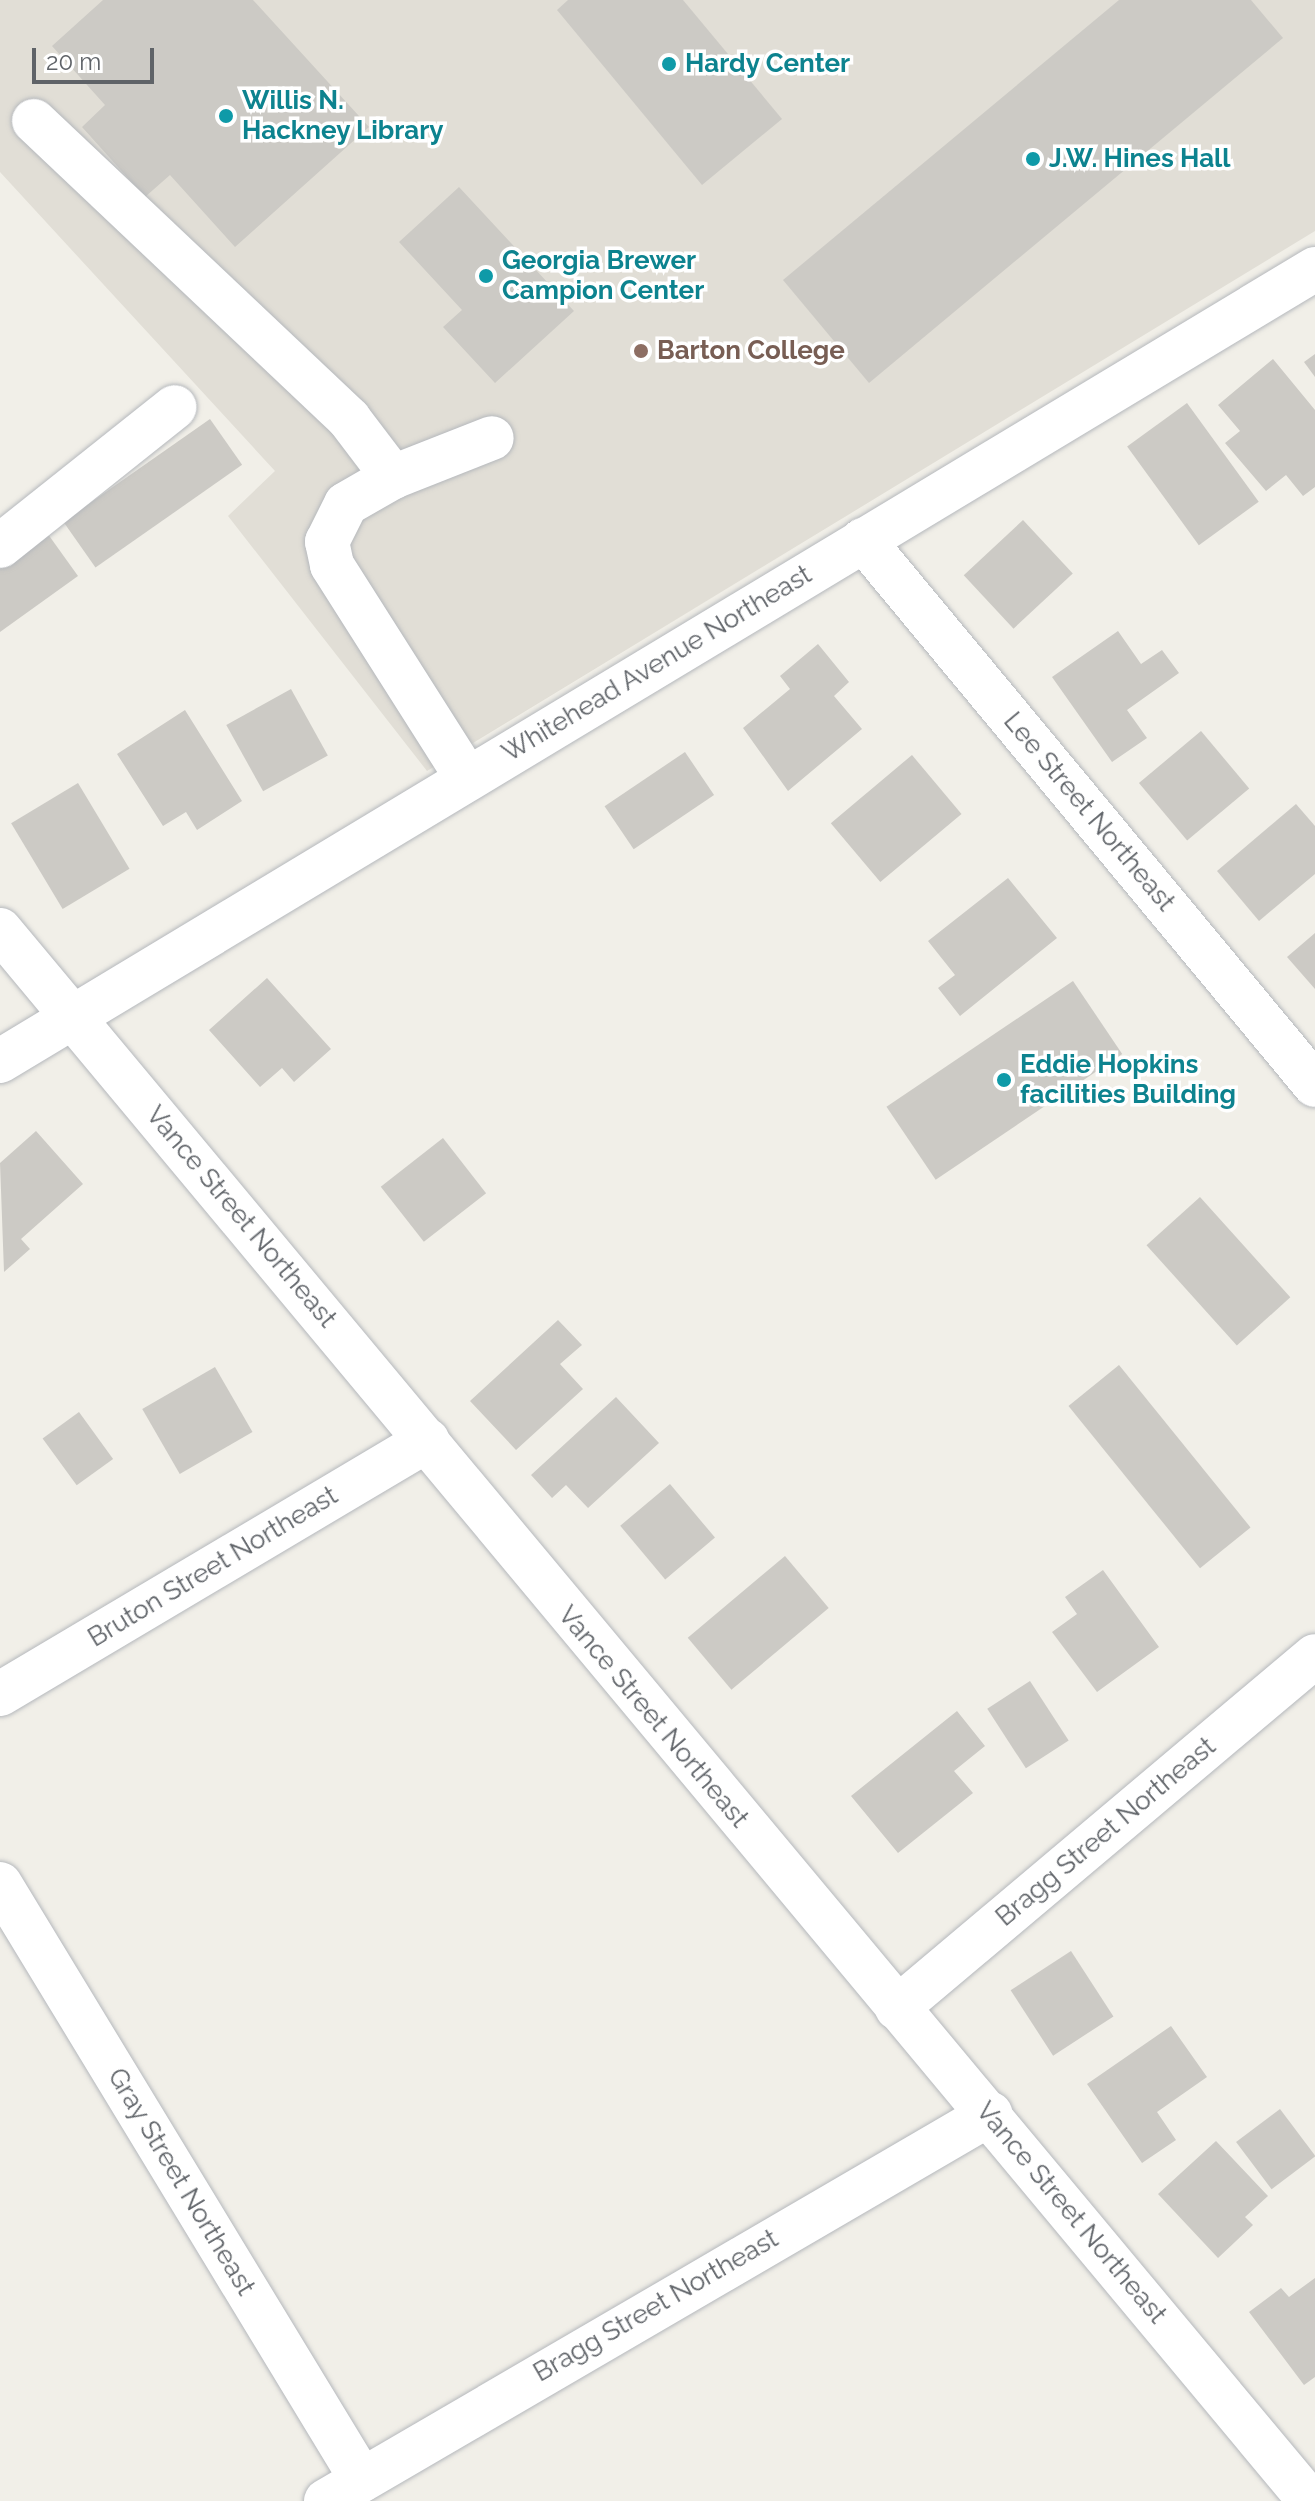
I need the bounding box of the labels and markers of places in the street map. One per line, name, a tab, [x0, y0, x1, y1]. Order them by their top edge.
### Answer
place label: Hardy Center	[685, 48, 851, 80]
marker: Hardy Center	[660, 55, 678, 73]
place label: Willis N. Hackney Library	[242, 85, 444, 146]
marker: Willis N. Hackney Library	[217, 107, 235, 125]
place label: J.W. Hines Hall	[1049, 143, 1231, 175]
marker: J.W. Hines Hall	[1024, 150, 1042, 168]
place label: Georgia Brewer Campion Center	[502, 245, 704, 306]
marker: Georgia Brewer Campion Center	[477, 267, 495, 285]
place label: Barton College	[657, 335, 845, 367]
marker: Barton College	[632, 342, 650, 360]
place label: Eddie Hopkins facilities Building	[1020, 1049, 1236, 1110]
marker: Eddie Hopkins facilities Building	[995, 1071, 1013, 1089]

